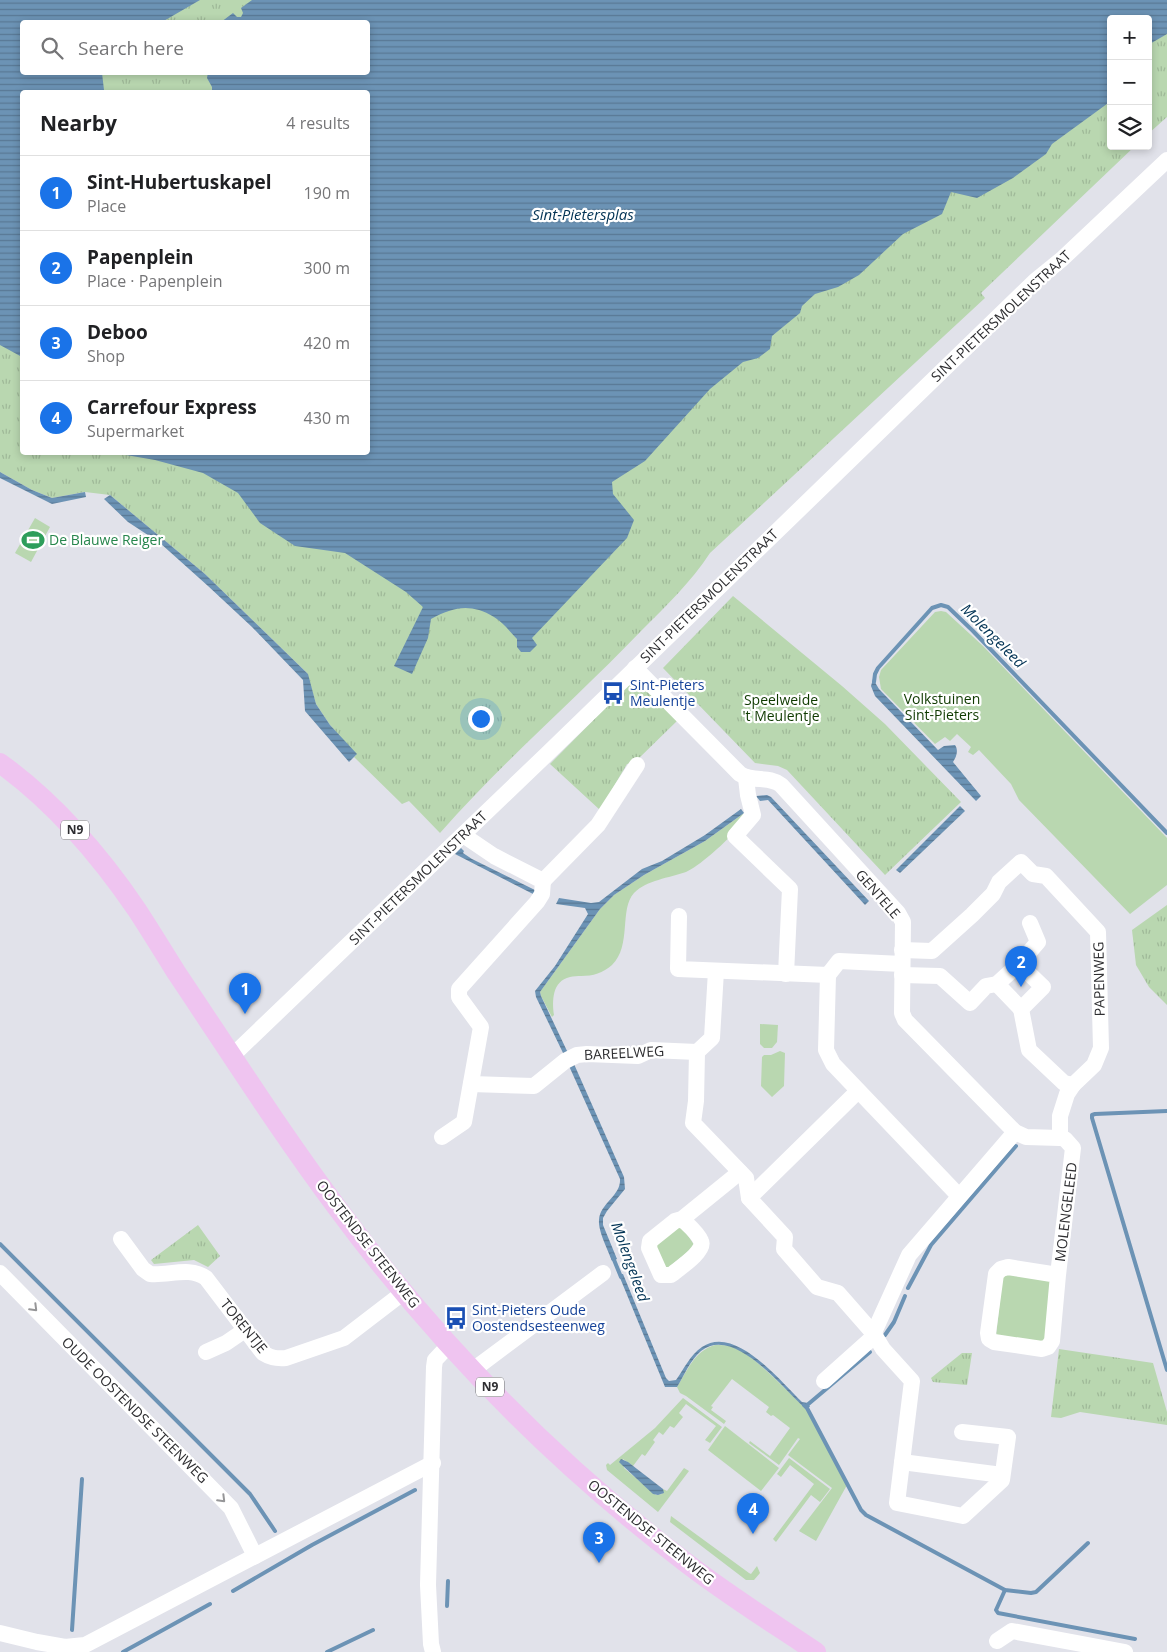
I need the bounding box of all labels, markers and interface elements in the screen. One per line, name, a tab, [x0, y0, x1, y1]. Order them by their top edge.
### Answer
map controls	[1107, 15, 1152, 150]
button: +	[1107, 15, 1152, 60]
search box	[20, 20, 370, 75]
icon: search	[38, 34, 66, 62]
text: Search here	[78, 35, 184, 61]
button: −	[1107, 60, 1152, 105]
button: layers	[1107, 105, 1152, 150]
text: Nearby	[40, 109, 117, 137]
text: 4 results	[286, 112, 350, 134]
text: Sint-Hubertuskapel	[87, 169, 272, 195]
text: 1	[51, 182, 61, 204]
text: 190 m	[304, 182, 350, 204]
text: Place	[87, 195, 126, 217]
water label: Sint-Pietersplas	[532, 204, 634, 224]
text: Papenplein	[87, 244, 193, 270]
street label: SINT-PIETERSMOLENSTRAAT	[927, 245, 1075, 386]
text: 2	[51, 257, 61, 279]
text: 300 m	[304, 257, 350, 279]
text: Place · Papenplein	[87, 270, 222, 292]
text: Deboo	[87, 319, 148, 345]
text: 3	[51, 332, 61, 354]
text: 420 m	[304, 332, 350, 354]
text: Shop	[87, 345, 125, 367]
text: Carrefour Express	[87, 394, 257, 420]
text: 4	[51, 407, 61, 429]
text: 430 m	[304, 407, 350, 429]
text: Supermarket	[87, 420, 184, 442]
street label: SINT-PIETERSMOLENSTRAAT	[636, 524, 782, 667]
sports icon: De Blauwe Reiger	[20, 527, 46, 553]
place label: De Blauwe Reiger	[49, 530, 163, 549]
water label: Molengeleed	[957, 599, 1031, 672]
place label: Sint-Pieters Meulentje	[630, 675, 705, 710]
bus stop icon: Sint-Pieters Meulentje	[600, 680, 626, 706]
park label: Volkstuinen Sint-Pieters	[904, 689, 980, 724]
park label: Speelweide 't Meulentje	[742, 690, 820, 725]
your location	[468, 706, 494, 732]
street label: SINT-PIETERSMOLENSTRAAT	[345, 806, 491, 949]
road number: N9	[61, 820, 89, 840]
street label: GENTELE	[852, 865, 905, 922]
street label: PAPENWEG	[1088, 941, 1109, 1017]
pin: 2	[1005, 946, 1037, 987]
pin: 1	[229, 973, 261, 1014]
street label: BAREELWEG	[583, 1041, 665, 1064]
street label: MOLENGELEED	[1050, 1161, 1081, 1263]
street label: OOSTENDSE STEENWEG	[313, 1176, 424, 1311]
water label: Molengeleed	[607, 1219, 655, 1305]
street label: TORENTJE	[217, 1295, 272, 1357]
place label: Sint-Pieters Oude Oostendsesteenweg	[472, 1300, 605, 1335]
one-way arrow	[28, 1302, 37, 1311]
bus stop icon: Sint-Pieters Oude Oostendsesteenweg	[443, 1305, 469, 1331]
street label: OUDE OOSTENDSE STEENWEG	[58, 1332, 213, 1487]
road number: N9	[476, 1378, 504, 1396]
street label: OOSTENDSE STEENWEG	[584, 1475, 718, 1588]
one-way arrow	[216, 1493, 225, 1502]
pin: 4	[737, 1493, 769, 1534]
pin: 3	[583, 1522, 615, 1563]

